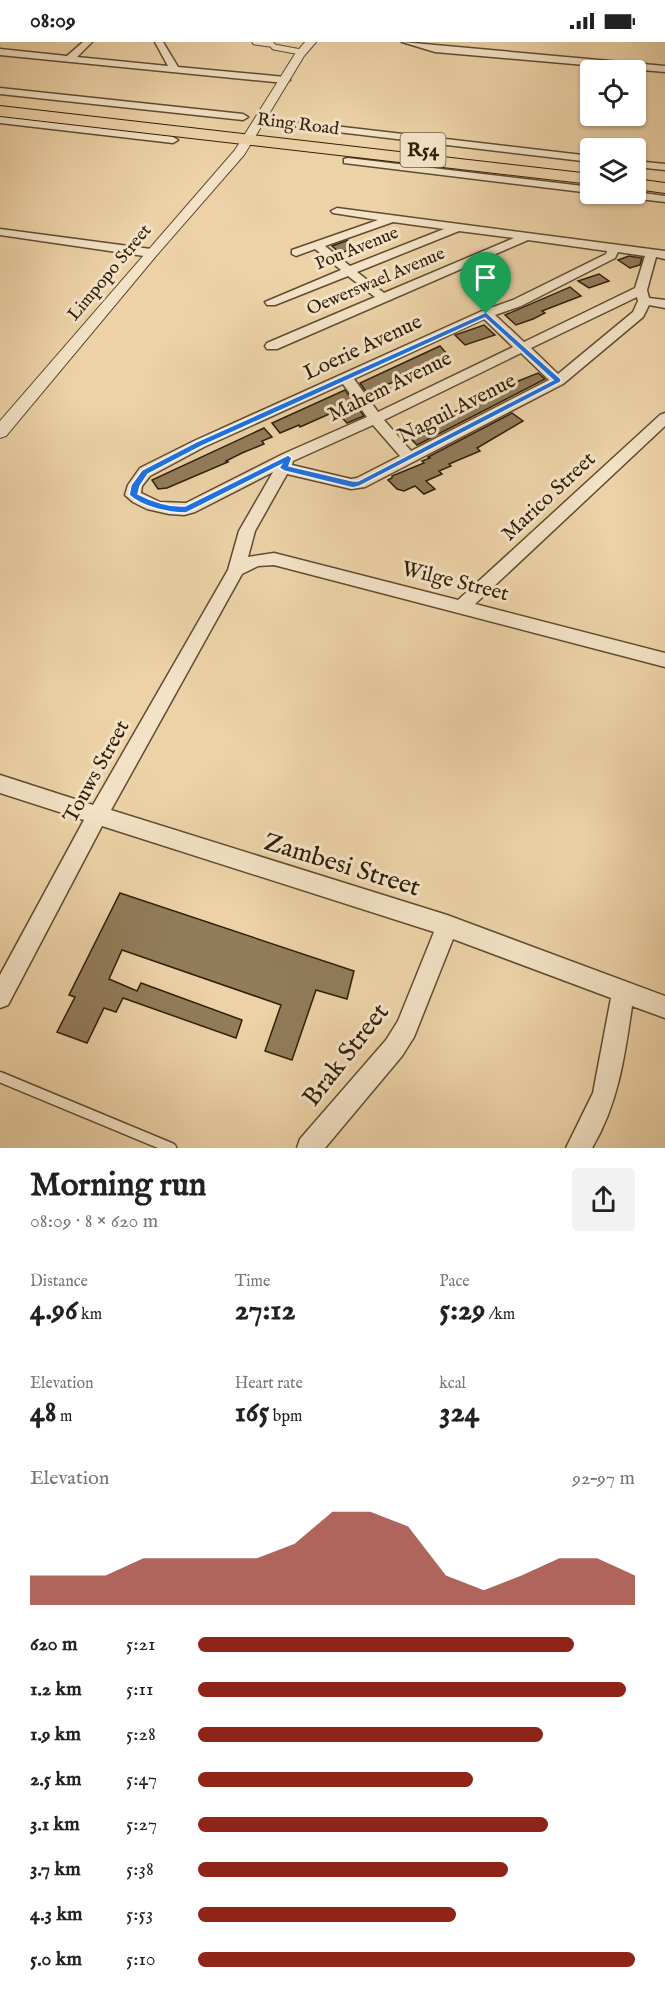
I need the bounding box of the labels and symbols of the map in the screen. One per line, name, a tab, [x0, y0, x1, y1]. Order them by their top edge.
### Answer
street label: Ring Road	[256, 109, 341, 141]
road number: R54	[400, 133, 446, 167]
street label: Limpopo Street	[63, 220, 157, 326]
street label: Pou Avenue	[312, 222, 402, 276]
street label: Oewerswael Avenue	[303, 243, 449, 321]
pin	[460, 252, 511, 314]
street label: Loerie Avenue	[299, 309, 427, 387]
street label: Mahem Avenue	[324, 345, 457, 429]
street label: Naguil Avenue	[393, 368, 521, 450]
street label: Marico Street	[496, 446, 602, 548]
street label: Wilge Street	[399, 556, 511, 608]
street label: Touws Street	[58, 716, 136, 828]
street label: Zambesi Street	[260, 826, 424, 904]
street label: Brak Street	[295, 997, 397, 1113]

